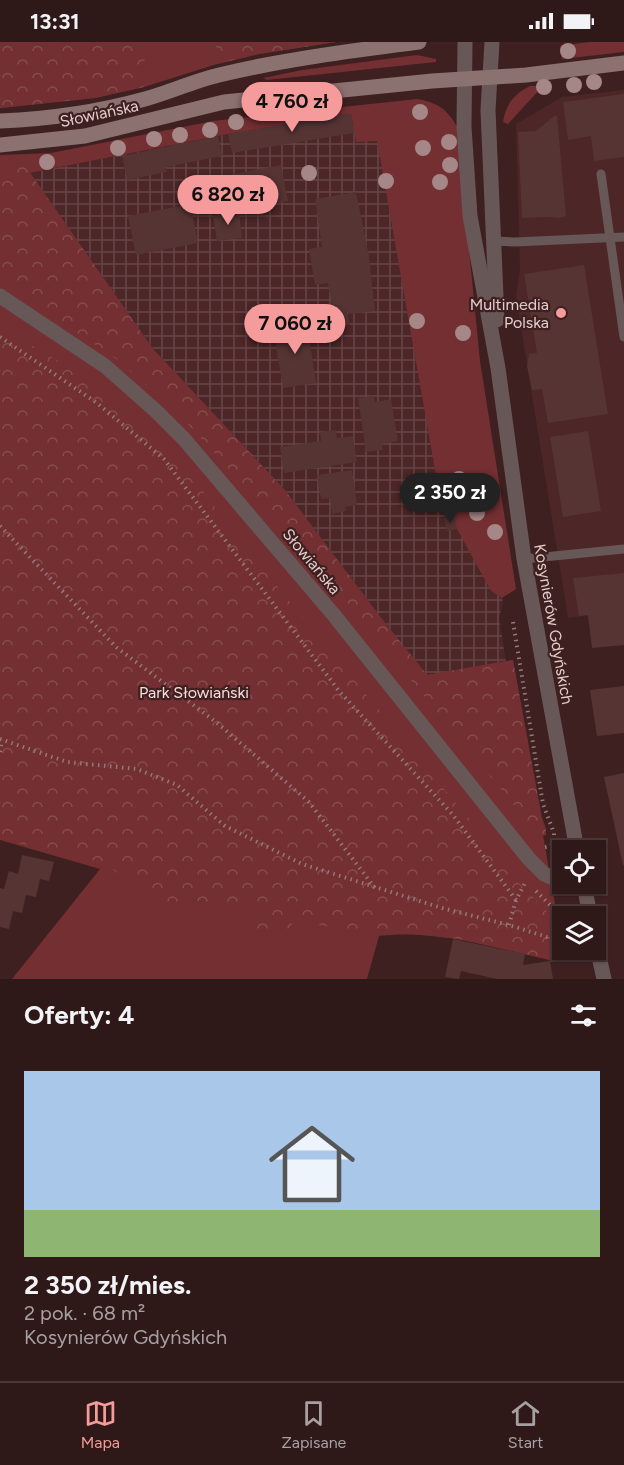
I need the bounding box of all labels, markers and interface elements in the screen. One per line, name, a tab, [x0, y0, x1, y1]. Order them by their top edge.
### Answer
text: 13:31	[30, 8, 80, 35]
pin: 4 760 zł	[230, 82, 354, 133]
text: 4 760 zł	[255, 89, 329, 113]
street label: Słowiańska	[58, 96, 140, 131]
pin: 6 820 zł	[166, 175, 290, 226]
text: 6 820 zł	[191, 182, 265, 206]
place label: Multimedia Polska	[470, 295, 549, 332]
pin: 7 060 zł	[233, 304, 357, 355]
marker: Multimedia Polska	[554, 306, 568, 320]
text: 7 060 zł	[258, 311, 332, 335]
pin: 2 350 zł	[388, 473, 512, 524]
text: 2 350 zł	[414, 480, 486, 504]
street label: Słowiańska	[279, 525, 345, 598]
street label: Kosynierów Gdyńskich	[530, 542, 577, 706]
park label: Park Słowiański	[139, 683, 249, 702]
map controls	[552, 840, 606, 960]
button: locate	[552, 840, 606, 894]
button: layers	[552, 906, 606, 960]
text: Oferty: 4	[24, 999, 135, 1031]
icon: filters	[567, 999, 600, 1032]
icon: home	[258, 1110, 366, 1218]
text: 2 350 zł/mies.	[24, 1269, 191, 1301]
text: 2 pok. · 68 m²	[24, 1301, 145, 1325]
text: Kosynierów Gdyńskich	[24, 1325, 227, 1349]
tab: Mapa	[81, 1397, 120, 1452]
tab: Zapisane	[281, 1397, 346, 1452]
tab: Start	[508, 1397, 543, 1452]

